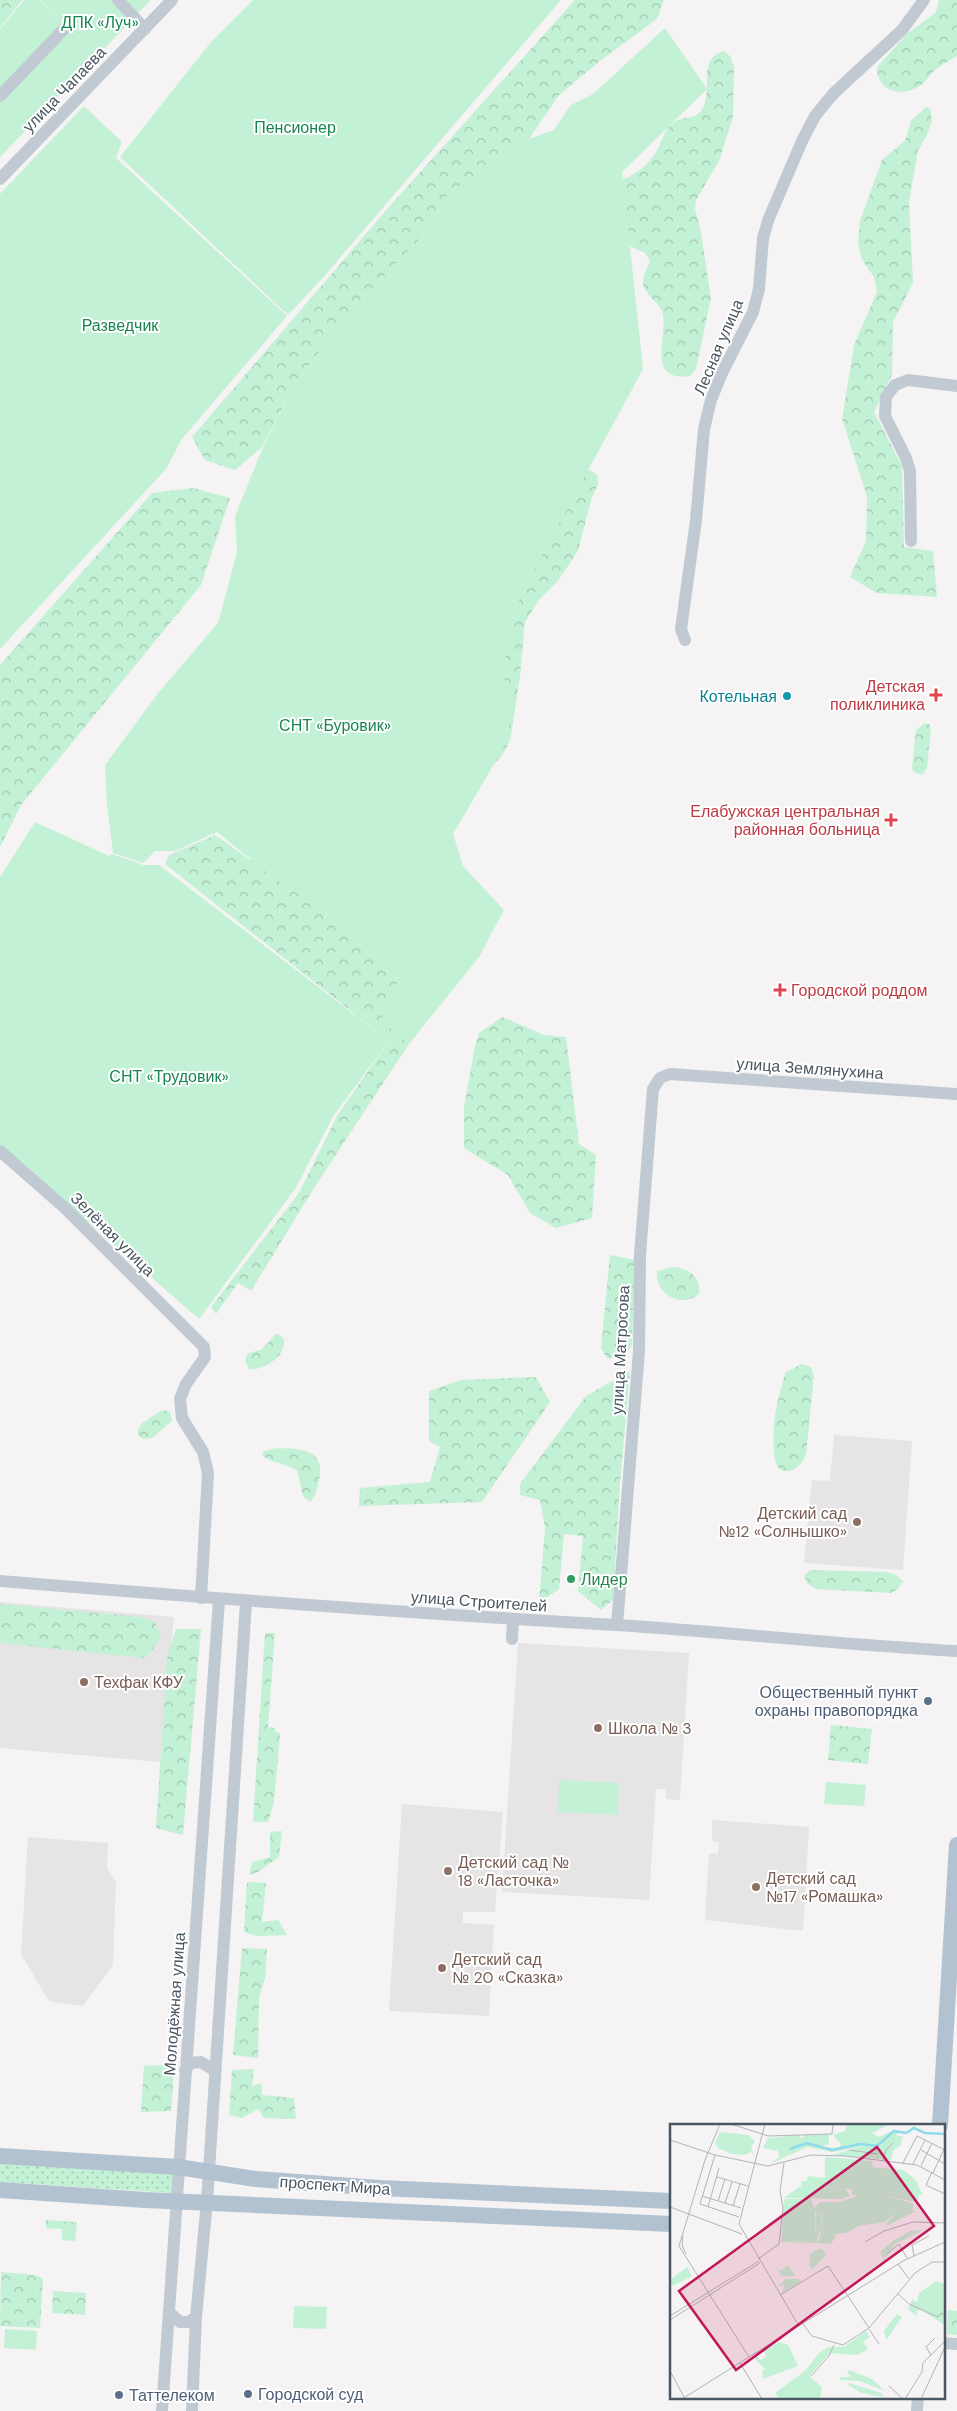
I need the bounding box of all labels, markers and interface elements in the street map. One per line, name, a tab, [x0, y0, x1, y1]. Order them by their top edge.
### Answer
park label: ДПК «Луч»	[61, 12, 139, 33]
street label: улица Чапаева	[18, 42, 111, 137]
park label: Пенсионер	[254, 117, 336, 138]
street label: Лесная улица	[689, 296, 748, 398]
park label: Разведчик	[82, 315, 159, 336]
place label: Детская поликлиника	[830, 676, 925, 715]
place label: Котельная	[700, 686, 777, 707]
marker: Детская поликлиника	[929, 688, 943, 702]
marker: Котельная	[781, 690, 793, 702]
park label: СНТ «Буровик»	[279, 715, 391, 736]
place label: Елабужская центральная районная больница	[690, 801, 880, 840]
marker: Елабужская центральная районная больница	[884, 813, 898, 827]
place label: Городской роддом	[791, 980, 928, 1001]
marker: Городской роддом	[773, 983, 787, 997]
street label: улица Землянухина	[736, 1053, 884, 1084]
park label: СНТ «Трудовик»	[109, 1066, 229, 1087]
street label: Зелёная улица	[66, 1188, 159, 1281]
street label: улица Матросова	[607, 1285, 634, 1415]
place label: Детский сад №12 «Солнышко»	[718, 1503, 848, 1542]
marker: Детский сад №12 «Солнышко»	[851, 1516, 863, 1528]
place label: Лидер	[581, 1569, 628, 1590]
marker: Лидер	[565, 1573, 577, 1585]
street label: улица Строителей	[410, 1586, 548, 1617]
place label: Техфак КФУ	[94, 1672, 184, 1693]
marker: Техфак КФУ	[78, 1676, 90, 1688]
place label: Общественный пункт охраны правопорядка	[755, 1682, 919, 1721]
marker: Общественный пункт охраны правопорядка	[922, 1695, 934, 1707]
place label: Школа № 3	[608, 1718, 692, 1739]
marker: Школа № 3	[592, 1722, 604, 1734]
place label: Детский сад № 18 «Ласточка»	[458, 1852, 569, 1891]
marker: Детский сад № 18 «Ласточка»	[442, 1865, 454, 1877]
place label: Детский сад №17 «Ромашка»	[766, 1868, 883, 1907]
marker: Детский сад №17 «Ромашка»	[750, 1881, 762, 1893]
street label: Молодёжная улица	[159, 1932, 190, 2076]
place label: Детский сад № 20 «Сказка»	[452, 1949, 563, 1988]
marker: Детский сад № 20 «Сказка»	[436, 1962, 448, 1974]
inset map	[670, 2124, 944, 2398]
street label: проспект Мира	[279, 2171, 391, 2200]
place label: Городской суд	[258, 2384, 364, 2405]
place label: Таттелеком	[129, 2385, 215, 2406]
marker: Городской суд	[242, 2388, 254, 2400]
marker: Таттелеком	[113, 2389, 125, 2401]

